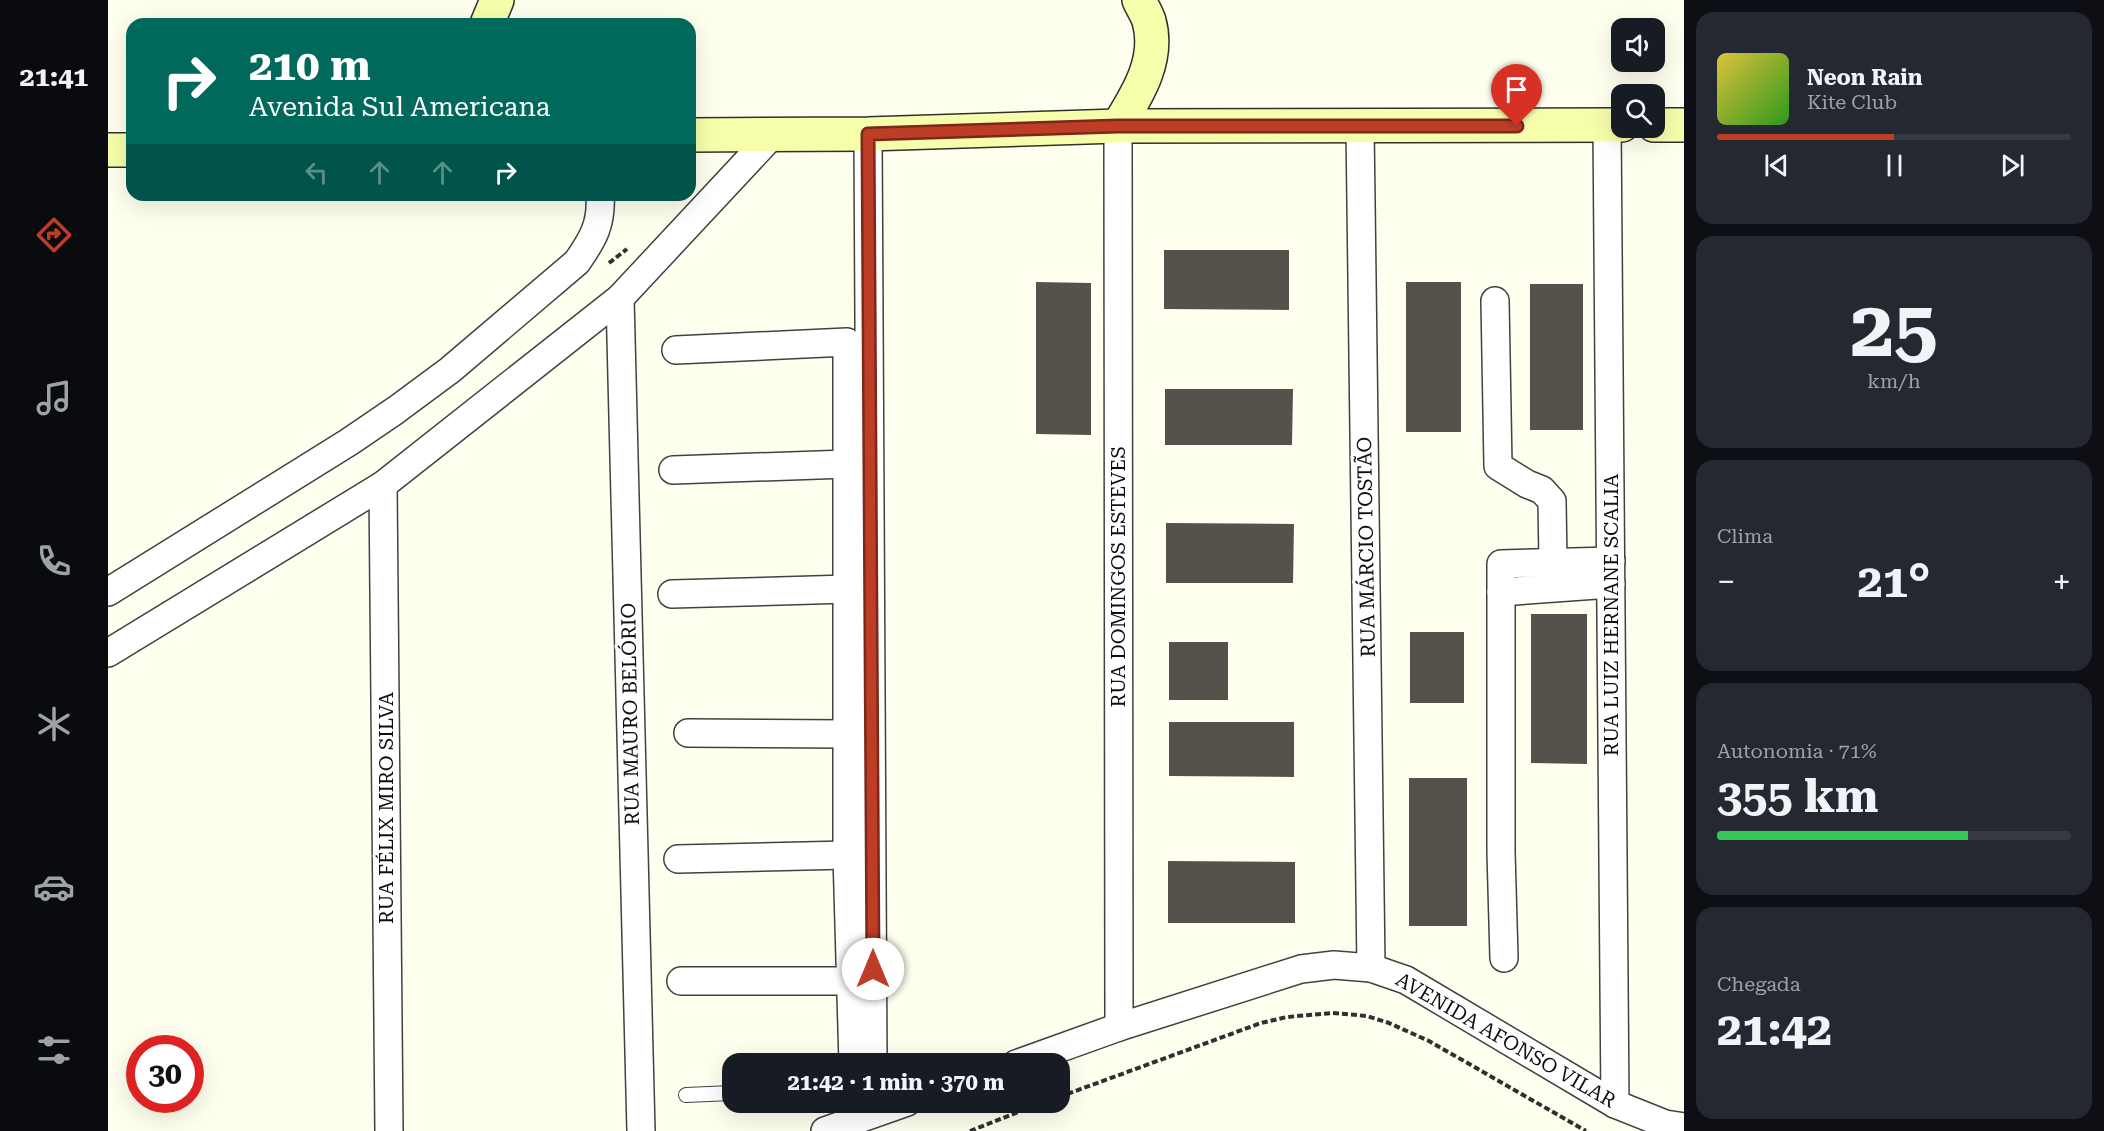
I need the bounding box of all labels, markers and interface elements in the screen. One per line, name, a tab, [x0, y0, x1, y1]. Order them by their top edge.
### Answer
map controls	[1611, 18, 1665, 138]
button: sound	[1611, 18, 1665, 72]
text: 210 m	[249, 41, 371, 90]
icon: right	[150, 42, 228, 120]
text: 21:41	[20, 61, 88, 93]
pin	[1491, 64, 1542, 126]
text: Neon Rain	[1807, 65, 1922, 90]
icon: arrive	[1500, 73, 1533, 106]
button: search	[1611, 84, 1665, 138]
text: Kite Club	[1807, 90, 1897, 114]
text: Avenida Sul Americana	[249, 91, 550, 123]
icon: previous	[1760, 149, 1793, 182]
icon: pause	[1878, 149, 1911, 182]
icon: next	[1996, 149, 2029, 182]
icon: left	[300, 156, 333, 189]
icon: ahead	[363, 156, 396, 189]
icon: ahead	[426, 156, 459, 189]
icon: right	[489, 156, 522, 189]
icon: directions	[33, 214, 75, 256]
text: 25	[1850, 284, 1938, 375]
text: km/h	[1867, 369, 1921, 393]
icon: music	[33, 377, 75, 419]
street label: RUA MÁRCIO TOSTÃO	[1352, 437, 1380, 657]
street label: RUA DOMINGOS ESTEVES	[1106, 446, 1130, 708]
street label: RUA LUIZ HERNANE SCALIA	[1599, 474, 1623, 756]
text: Clima	[1717, 524, 1773, 548]
icon: phone	[33, 540, 75, 582]
text: 21°	[1858, 555, 1930, 608]
text: −	[1717, 562, 1735, 601]
text: +	[2053, 562, 2071, 601]
street label: RUA MAURO BELÓRIO	[616, 602, 644, 826]
street label: RUA FÉLIX MIRO SILVA	[374, 692, 398, 924]
icon: climate	[33, 703, 75, 745]
text: Autonomia · 71%	[1717, 739, 1877, 763]
text: 355 km	[1717, 770, 1878, 823]
icon: car	[33, 866, 75, 908]
position arrow	[841, 937, 905, 1001]
street label: AVENIDA AFONSO VILAR	[1392, 967, 1620, 1113]
text: Chegada	[1717, 972, 1801, 996]
text: 21:42	[1717, 1003, 1832, 1056]
icon: filters	[33, 1029, 75, 1071]
speed limit sign: 30	[126, 1035, 204, 1113]
text: 21:42 · 1 min · 370 m	[787, 1070, 1005, 1095]

